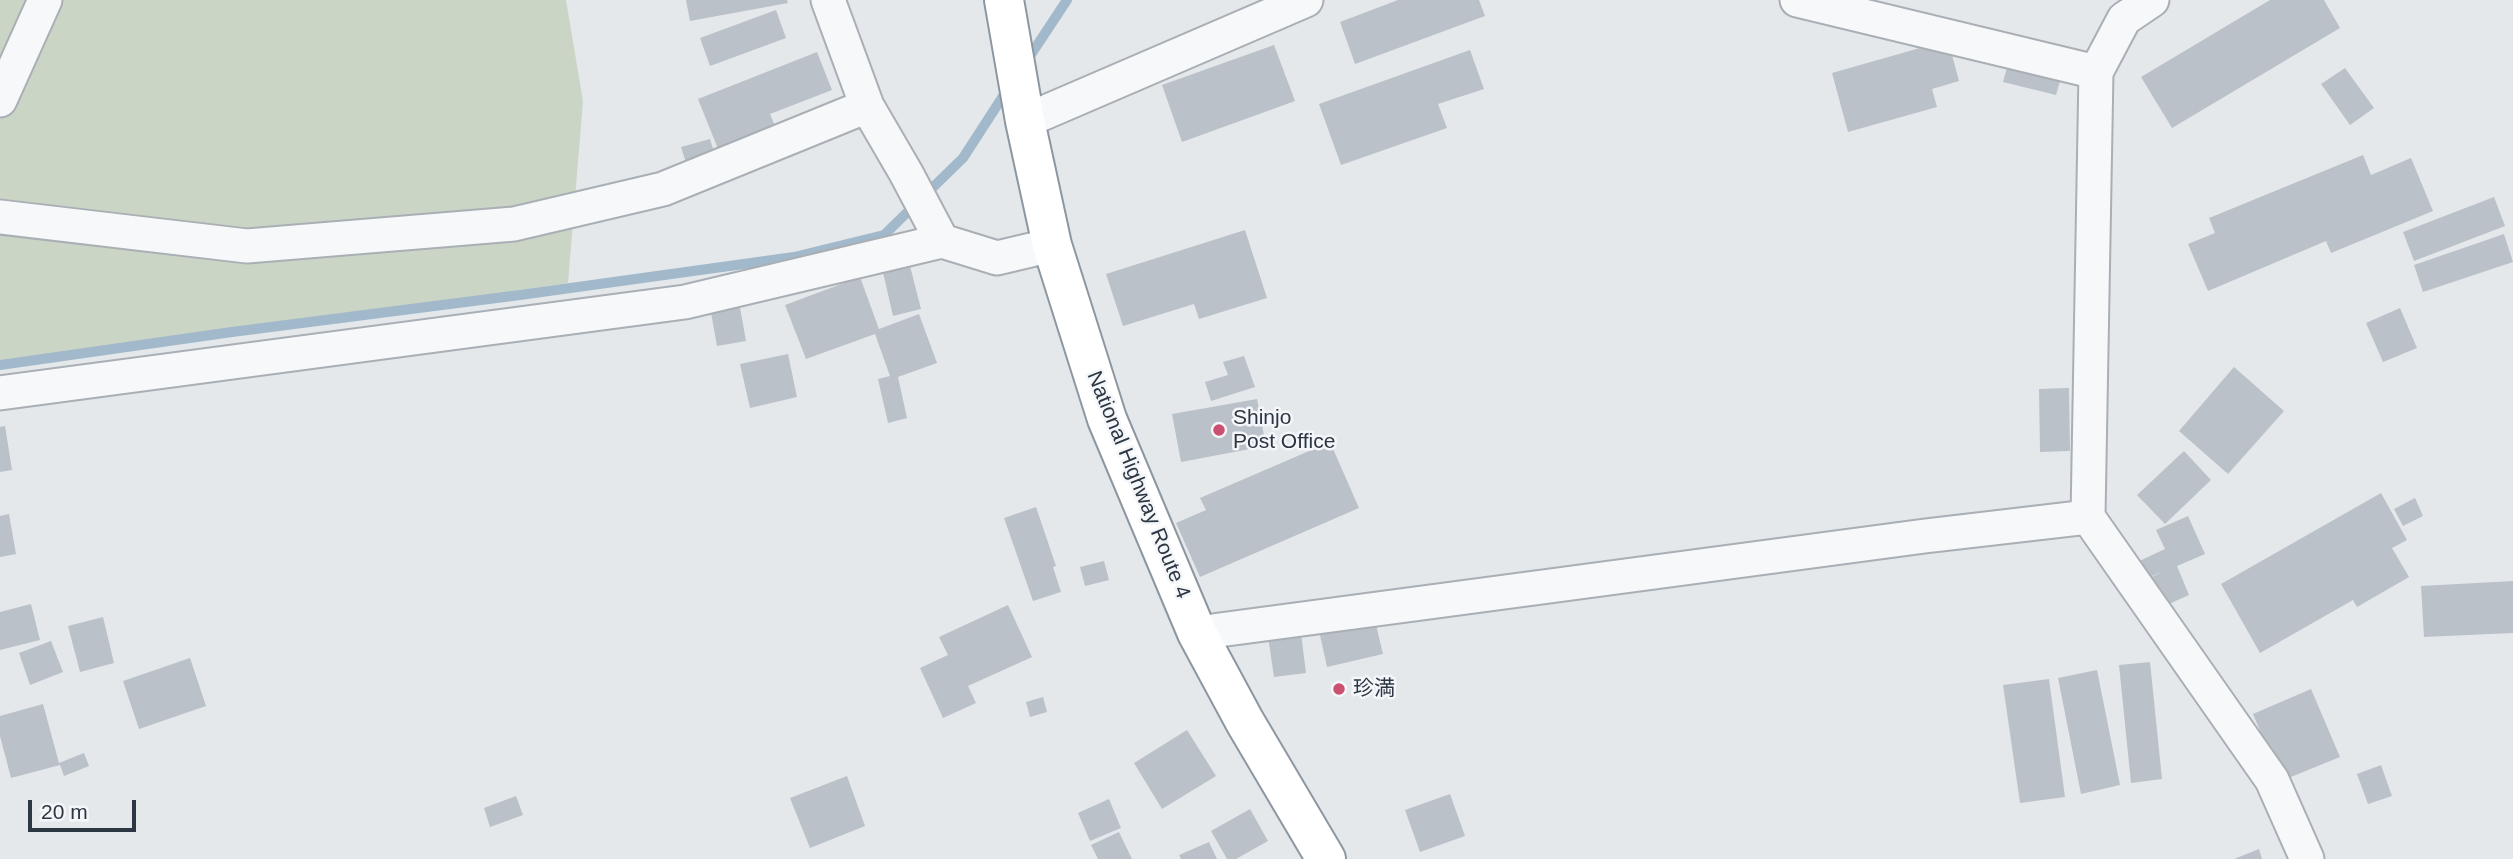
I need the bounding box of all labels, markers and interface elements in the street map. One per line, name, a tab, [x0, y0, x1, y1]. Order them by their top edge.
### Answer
street label: National Highway Route 4	[1081, 368, 1195, 602]
place label: Shinjo Post Office	[1233, 405, 1335, 455]
marker: Shinjo Post Office	[1211, 422, 1227, 438]
place label: 珍満	[1353, 676, 1395, 702]
marker: 珍満	[1331, 681, 1347, 697]
scale bar	[32, 786, 140, 830]
text: 20 m	[41, 800, 88, 823]

